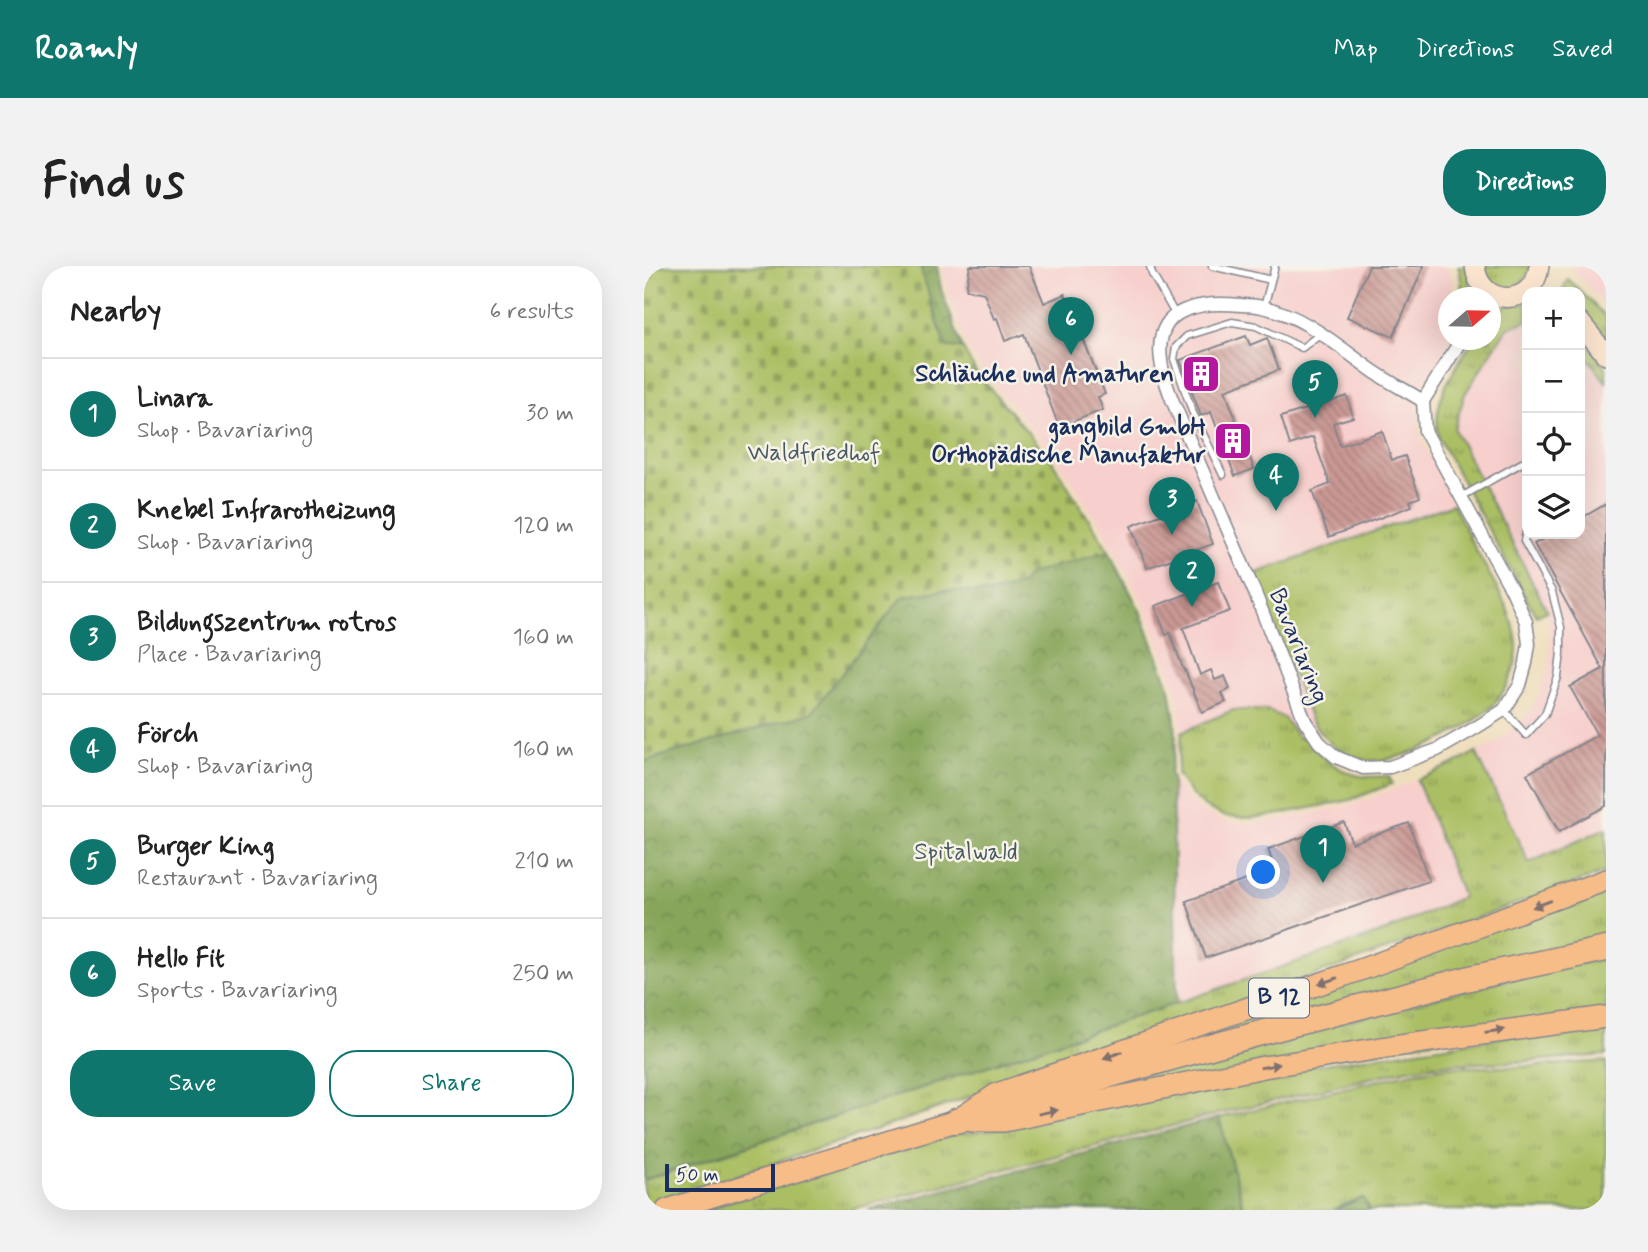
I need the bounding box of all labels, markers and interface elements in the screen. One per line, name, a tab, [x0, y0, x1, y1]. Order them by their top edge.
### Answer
text: Roamly	[35, 27, 138, 71]
text: Map	[1334, 34, 1378, 65]
text: Directions	[1416, 34, 1514, 65]
text: Saved	[1552, 34, 1613, 65]
button: Directions	[1443, 149, 1606, 216]
text: Find us	[42, 150, 185, 215]
north arrow	[1438, 287, 1501, 350]
map controls	[1522, 287, 1585, 539]
button: +	[1522, 287, 1585, 350]
text: Nearby	[70, 292, 161, 331]
text: 6 results	[490, 297, 574, 327]
pin: 6	[1048, 297, 1094, 355]
button: −	[1522, 350, 1585, 413]
building icon: Schläuche und Amaturen	[1180, 353, 1222, 395]
place label: Schläuche und Amaturen	[915, 359, 1174, 390]
pin: 5	[1292, 360, 1338, 418]
text: Linara	[137, 382, 212, 416]
text: 1	[88, 399, 98, 429]
text: 30 m	[526, 399, 574, 429]
place label: gangbild GmbH Orthopädische Manufaktur	[931, 412, 1206, 471]
button: locate	[1522, 413, 1585, 476]
text: Shop · Bavariaring	[137, 416, 313, 446]
building icon: gangbild GmbH Orthopädische Manufaktur	[1212, 420, 1254, 462]
park label: Waldfriedhof	[748, 438, 880, 469]
pin: 4	[1253, 453, 1299, 511]
button: layers	[1522, 476, 1585, 539]
pin: 3	[1149, 477, 1195, 535]
text: Knebel Infrarotheizung	[137, 494, 396, 528]
text: 2	[87, 511, 99, 541]
text: 120 m	[513, 511, 574, 541]
text: Shop · Bavariaring	[137, 528, 313, 558]
pin: 2	[1169, 549, 1215, 607]
street label: Bavariaring	[1259, 584, 1335, 709]
text: Bildungszentrum rotros	[137, 606, 396, 640]
text: 3	[88, 623, 98, 653]
text: 160 m	[513, 623, 574, 653]
text: Place · Bavariaring	[137, 640, 322, 670]
text: Förch	[137, 718, 198, 752]
text: 4	[86, 735, 100, 765]
text: 160 m	[513, 735, 574, 765]
text: Shop · Bavariaring	[137, 752, 313, 782]
pin: 1	[1300, 825, 1346, 883]
text: Burger King	[137, 830, 275, 864]
park label: Spitalwald	[914, 837, 1018, 868]
text: 5	[86, 847, 100, 877]
text: 210 m	[514, 847, 574, 877]
your location	[1246, 855, 1280, 889]
text: Restaurant · Bavariaring	[137, 864, 378, 894]
one-way arrow	[1531, 899, 1552, 910]
text: Hello Fit	[137, 942, 225, 976]
text: 6	[87, 959, 99, 989]
text: 250 m	[512, 959, 574, 989]
text: Sports · Bavariaring	[137, 976, 338, 1006]
one-way arrow	[1317, 976, 1338, 987]
road number: B 12	[1249, 978, 1309, 1018]
one-way arrow	[1484, 1025, 1506, 1036]
button: Save	[70, 1050, 315, 1117]
button: Share	[329, 1050, 574, 1117]
one-way arrow	[1102, 1050, 1123, 1061]
one-way arrow	[1259, 1060, 1281, 1071]
one-way arrow	[1037, 1106, 1059, 1117]
scale bar	[665, 1161, 775, 1193]
text: 50 m	[676, 1163, 719, 1188]

